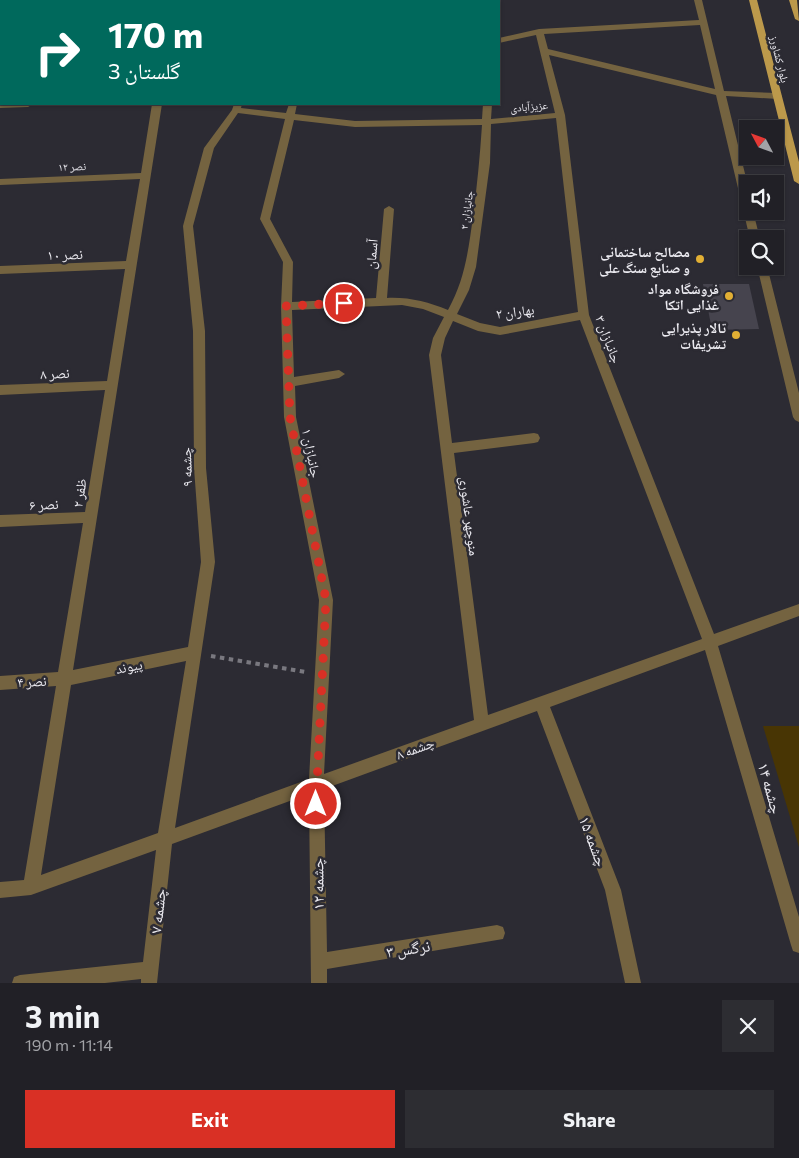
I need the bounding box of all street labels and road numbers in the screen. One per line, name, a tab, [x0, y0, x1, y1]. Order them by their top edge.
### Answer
street label: بلوار کشاورز	[767, 33, 792, 84]
street label: عزیزآبادی	[510, 98, 549, 115]
street label: نصر ۱۲	[58, 159, 86, 173]
street label: جانبازان ۲	[457, 190, 476, 230]
street label: آسمان	[361, 238, 382, 270]
street label: نصر ۱۰	[47, 245, 83, 264]
street label: بهاران ۲	[495, 300, 535, 323]
street label: جانبازان ۳	[591, 313, 626, 366]
street label: نصر ۸	[40, 364, 70, 383]
street label: جانبازان ۱	[298, 427, 325, 479]
street label: چشمه ۹	[177, 447, 196, 487]
street label: منوچهر عاشوری	[456, 475, 483, 557]
street label: ظفر ۲	[68, 477, 91, 509]
street label: نصر ۶	[29, 495, 59, 514]
street label: پیوند	[114, 655, 144, 678]
street label: نصر ۴	[17, 672, 47, 691]
street label: چشمه ۸	[394, 733, 437, 763]
street label: چشمه ۱۴	[754, 760, 787, 816]
street label: چشمه ۱۵	[575, 813, 612, 869]
street label: چشمه ۱۲	[307, 858, 328, 910]
street label: چشمه ۷	[145, 888, 170, 934]
street label: نرگس ۳	[385, 935, 432, 963]

